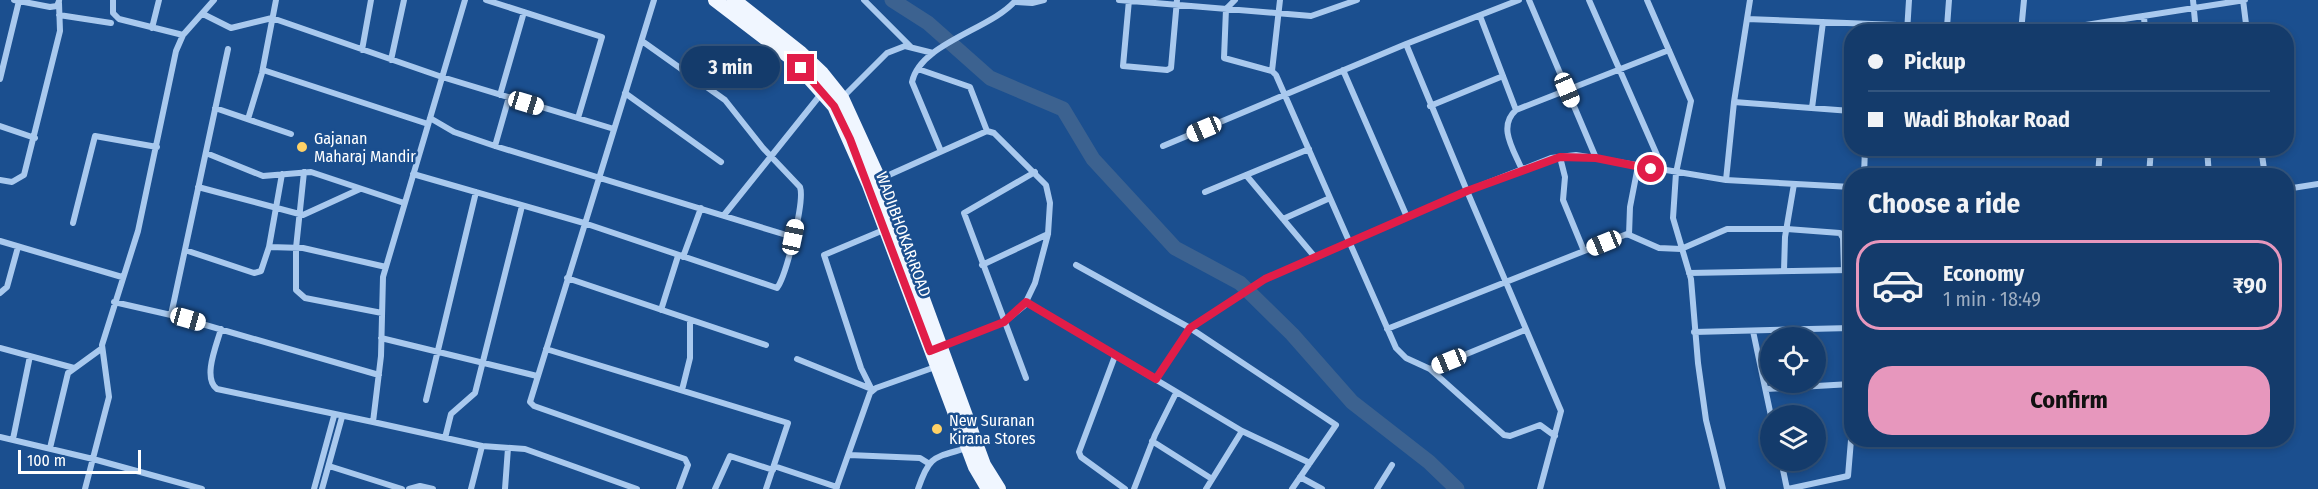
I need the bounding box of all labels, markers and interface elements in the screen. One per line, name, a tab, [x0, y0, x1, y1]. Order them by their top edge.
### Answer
callout: 3 min	[681, 47, 780, 89]
text: Pickup	[1904, 48, 1966, 75]
route end	[787, 54, 814, 81]
text: 3 min	[708, 55, 753, 79]
car	[1552, 70, 1582, 110]
car	[506, 89, 546, 117]
text: Wadi Bhokar Road	[1904, 106, 2070, 133]
car	[1184, 114, 1224, 144]
place label: Gajanan Maharaj Mandir	[314, 129, 416, 166]
marker: Gajanan Maharaj Mandir	[295, 140, 309, 154]
route start	[1637, 155, 1664, 182]
street label: WADI BHOKAR ROAD	[872, 169, 935, 299]
text: Choose a ride	[1868, 188, 2020, 220]
car	[780, 218, 806, 256]
car	[1584, 228, 1624, 258]
icon: car	[1871, 258, 1925, 312]
text: Economy	[1943, 260, 2024, 287]
text: ₹90	[2233, 272, 2267, 299]
text: 1 min · 18:49	[1943, 287, 2041, 311]
car	[168, 305, 208, 333]
map controls	[1760, 327, 1826, 471]
button: locate	[1760, 327, 1826, 393]
car	[1429, 346, 1469, 376]
button: Confirm	[1868, 366, 2270, 435]
button: layers	[1760, 405, 1826, 471]
place label: New Suranan Kirana Stores	[949, 411, 1036, 448]
marker: New Suranan Kirana Stores	[930, 422, 944, 436]
scale bar	[18, 447, 141, 474]
text: 100 m	[27, 451, 66, 470]

